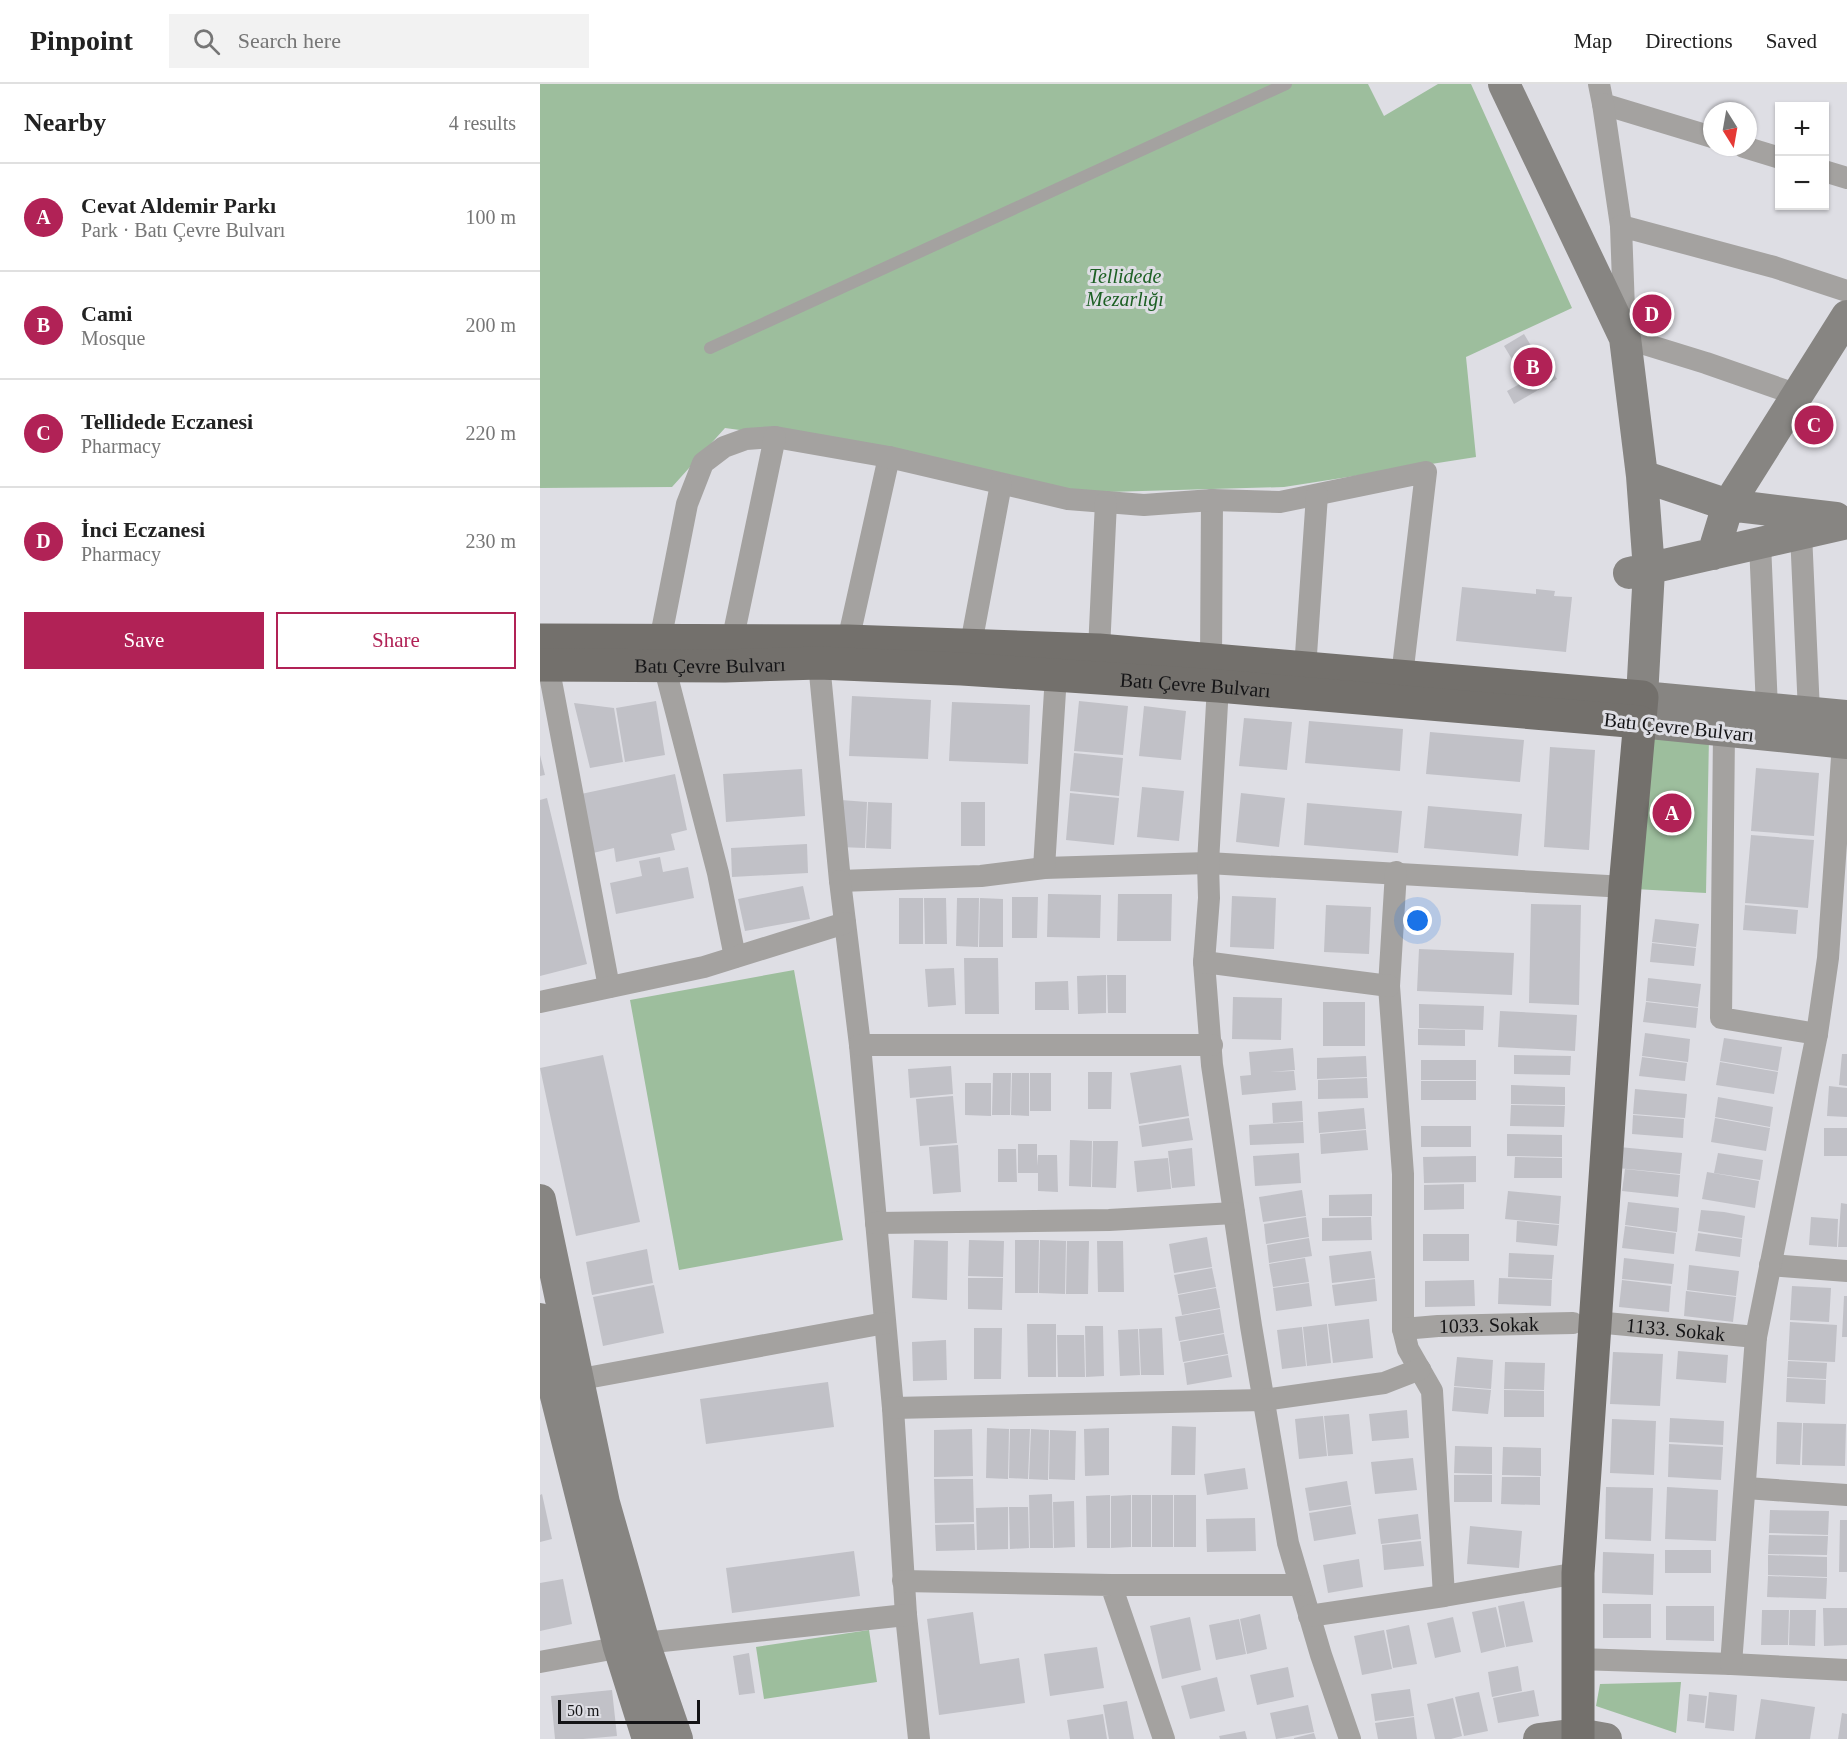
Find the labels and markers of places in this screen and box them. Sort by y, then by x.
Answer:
pin: D [1632,292,1672,336]
pin: B [1514,344,1552,390]
pin: C [1794,402,1834,448]
pin: A [1652,790,1692,836]

